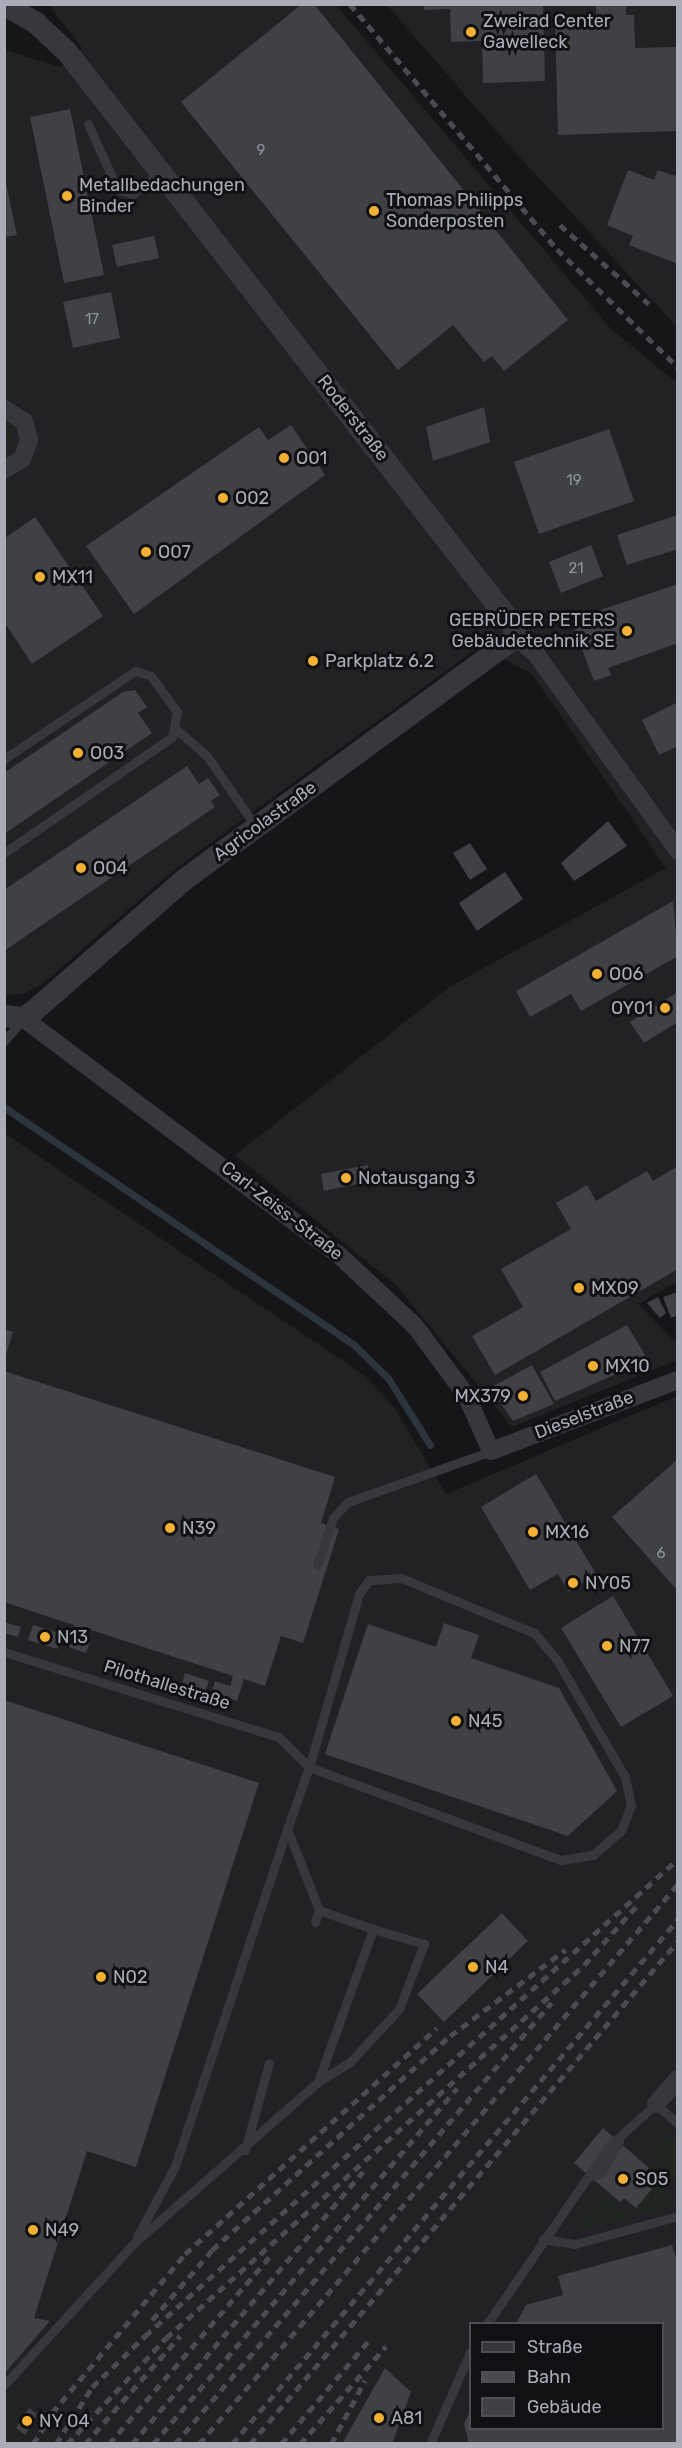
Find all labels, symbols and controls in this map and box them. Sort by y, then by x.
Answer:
place label: Zweirad Center Gawelleck [483,11,611,54]
marker: Zweirad Center Gawelleck [464,25,478,39]
house number: 9 [257,142,265,160]
place label: Metallbedachungen Binder [79,175,245,218]
marker: Metallbedachungen Binder [60,189,74,203]
place label: Thomas Philipps Sonderposten [386,190,523,232]
marker: Thomas Philipps Sonderposten [367,204,381,218]
house number: 17 [85,311,99,329]
street label: Roderstraße [313,371,393,465]
place label: O01 [296,447,327,469]
marker: O01 [277,451,291,465]
house number: 19 [566,472,582,490]
place label: O02 [235,487,269,509]
marker: O02 [216,491,230,505]
place label: O07 [158,541,191,563]
marker: O07 [139,545,153,559]
house number: 21 [568,560,584,578]
place label: MX11 [52,566,93,588]
marker: MX11 [33,570,47,584]
place label: GEBRÜDER PETERS Gebäudetechnik SE [449,610,615,652]
marker: GEBRÜDER PETERS Gebäudetechnik SE [620,624,634,638]
place label: Parkplatz 6.2 [325,650,434,672]
marker: Parkplatz 6.2 [306,654,320,668]
place label: O03 [90,742,124,764]
marker: O03 [71,746,85,760]
street label: Agricolastraße [209,776,321,866]
place label: O04 [93,857,128,879]
marker: O04 [74,861,88,875]
place label: O06 [609,963,643,985]
marker: O06 [590,967,604,981]
place label: OY01 [611,997,653,1019]
marker: OY01 [658,1001,672,1015]
street label: Carl-Zeiss-Straße [217,1157,347,1265]
place label: Notausgang 3 [358,1167,475,1189]
marker: Notausgang 3 [339,1171,353,1185]
place label: MX09 [591,1277,639,1299]
marker: MX09 [572,1281,586,1295]
place label: MX10 [605,1355,650,1377]
marker: MX10 [586,1359,600,1373]
place label: MX379 [455,1385,511,1407]
street label: Dieselstraße [532,1386,636,1444]
marker: MX379 [516,1389,530,1403]
place label: N39 [182,1517,216,1539]
marker: N39 [163,1521,177,1535]
place label: MX16 [545,1521,589,1543]
marker: MX16 [526,1525,540,1539]
house number: 6 [656,1545,666,1563]
place label: NY05 [585,1572,631,1594]
marker: NY05 [566,1576,580,1590]
place label: N13 [57,1626,88,1648]
marker: N13 [38,1630,52,1644]
place label: N77 [619,1635,650,1657]
marker: N77 [600,1639,614,1653]
street label: Pilothallestraße [101,1656,233,1714]
place label: N45 [468,1710,502,1732]
marker: N45 [449,1714,463,1728]
place label: N4 [485,1956,509,1978]
marker: N4 [466,1960,480,1974]
place label: N02 [113,1966,148,1988]
marker: N02 [94,1970,108,1984]
place label: S05 [635,2168,668,2190]
marker: S05 [616,2172,630,2186]
place label: N49 [45,2219,79,2241]
marker: N49 [26,2223,40,2237]
legend [469,2322,664,2430]
text: Straße [527,2336,583,2358]
text: Bahn [527,2366,571,2388]
text: Gebäude [527,2396,602,2418]
place label: A81 [391,2407,422,2429]
place label: NY 04 [39,2410,90,2432]
marker: A81 [372,2411,386,2425]
marker: NY 04 [20,2414,34,2428]

